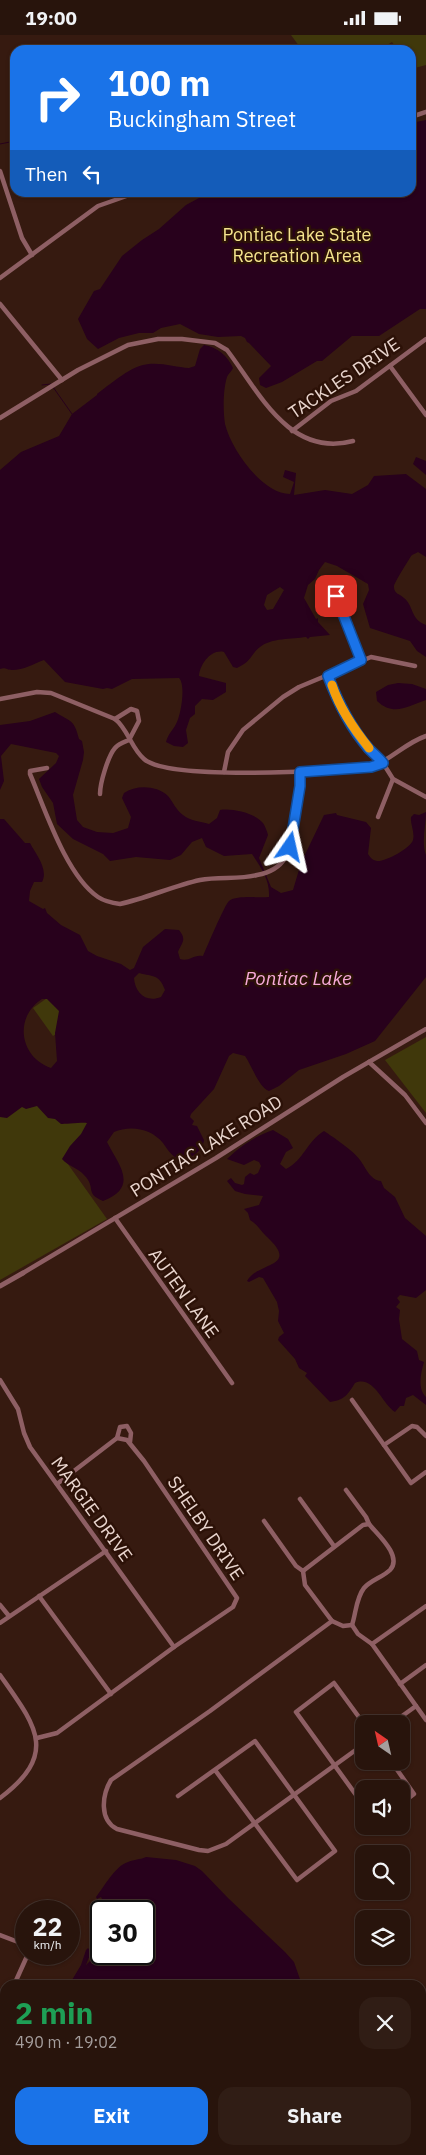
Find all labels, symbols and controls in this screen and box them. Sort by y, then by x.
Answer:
text: 19:00 [25,6,77,30]
text: 100 m [108,60,211,106]
icon: right [25,65,90,130]
text: Buckingham Street [108,104,296,133]
icon: left [78,160,106,188]
text: Then [25,162,68,186]
park label: Pontiac Lake State Recreation Area [222,223,372,267]
street label: TACKLES DRIVE [284,332,404,424]
pin [315,575,357,617]
icon: arrive [322,582,350,610]
position arrow [263,820,315,872]
water label: Pontiac Lake [244,966,352,990]
street label: PONTIAC LAKE ROAD [126,1090,286,1202]
street label: AUTEN LANE [144,1244,224,1342]
street label: MARGIE DRIVE [46,1452,138,1566]
street label: SHELBY DRIVE [163,1471,249,1585]
north arrow [355,1715,410,1770]
map controls [355,1715,410,1965]
button: sound [355,1780,410,1835]
button: search [355,1845,410,1900]
speed limit sign: 30 [90,1900,155,1965]
text: 22 [32,1910,63,1943]
button: layers [355,1910,410,1965]
text: km/h [33,1937,62,1952]
text: 2 min [15,1993,93,2032]
button: close [359,1997,411,2049]
text: 490 m · 19:02 [15,2032,117,2052]
button: Exit [15,2087,208,2145]
button: Share [218,2087,411,2145]

